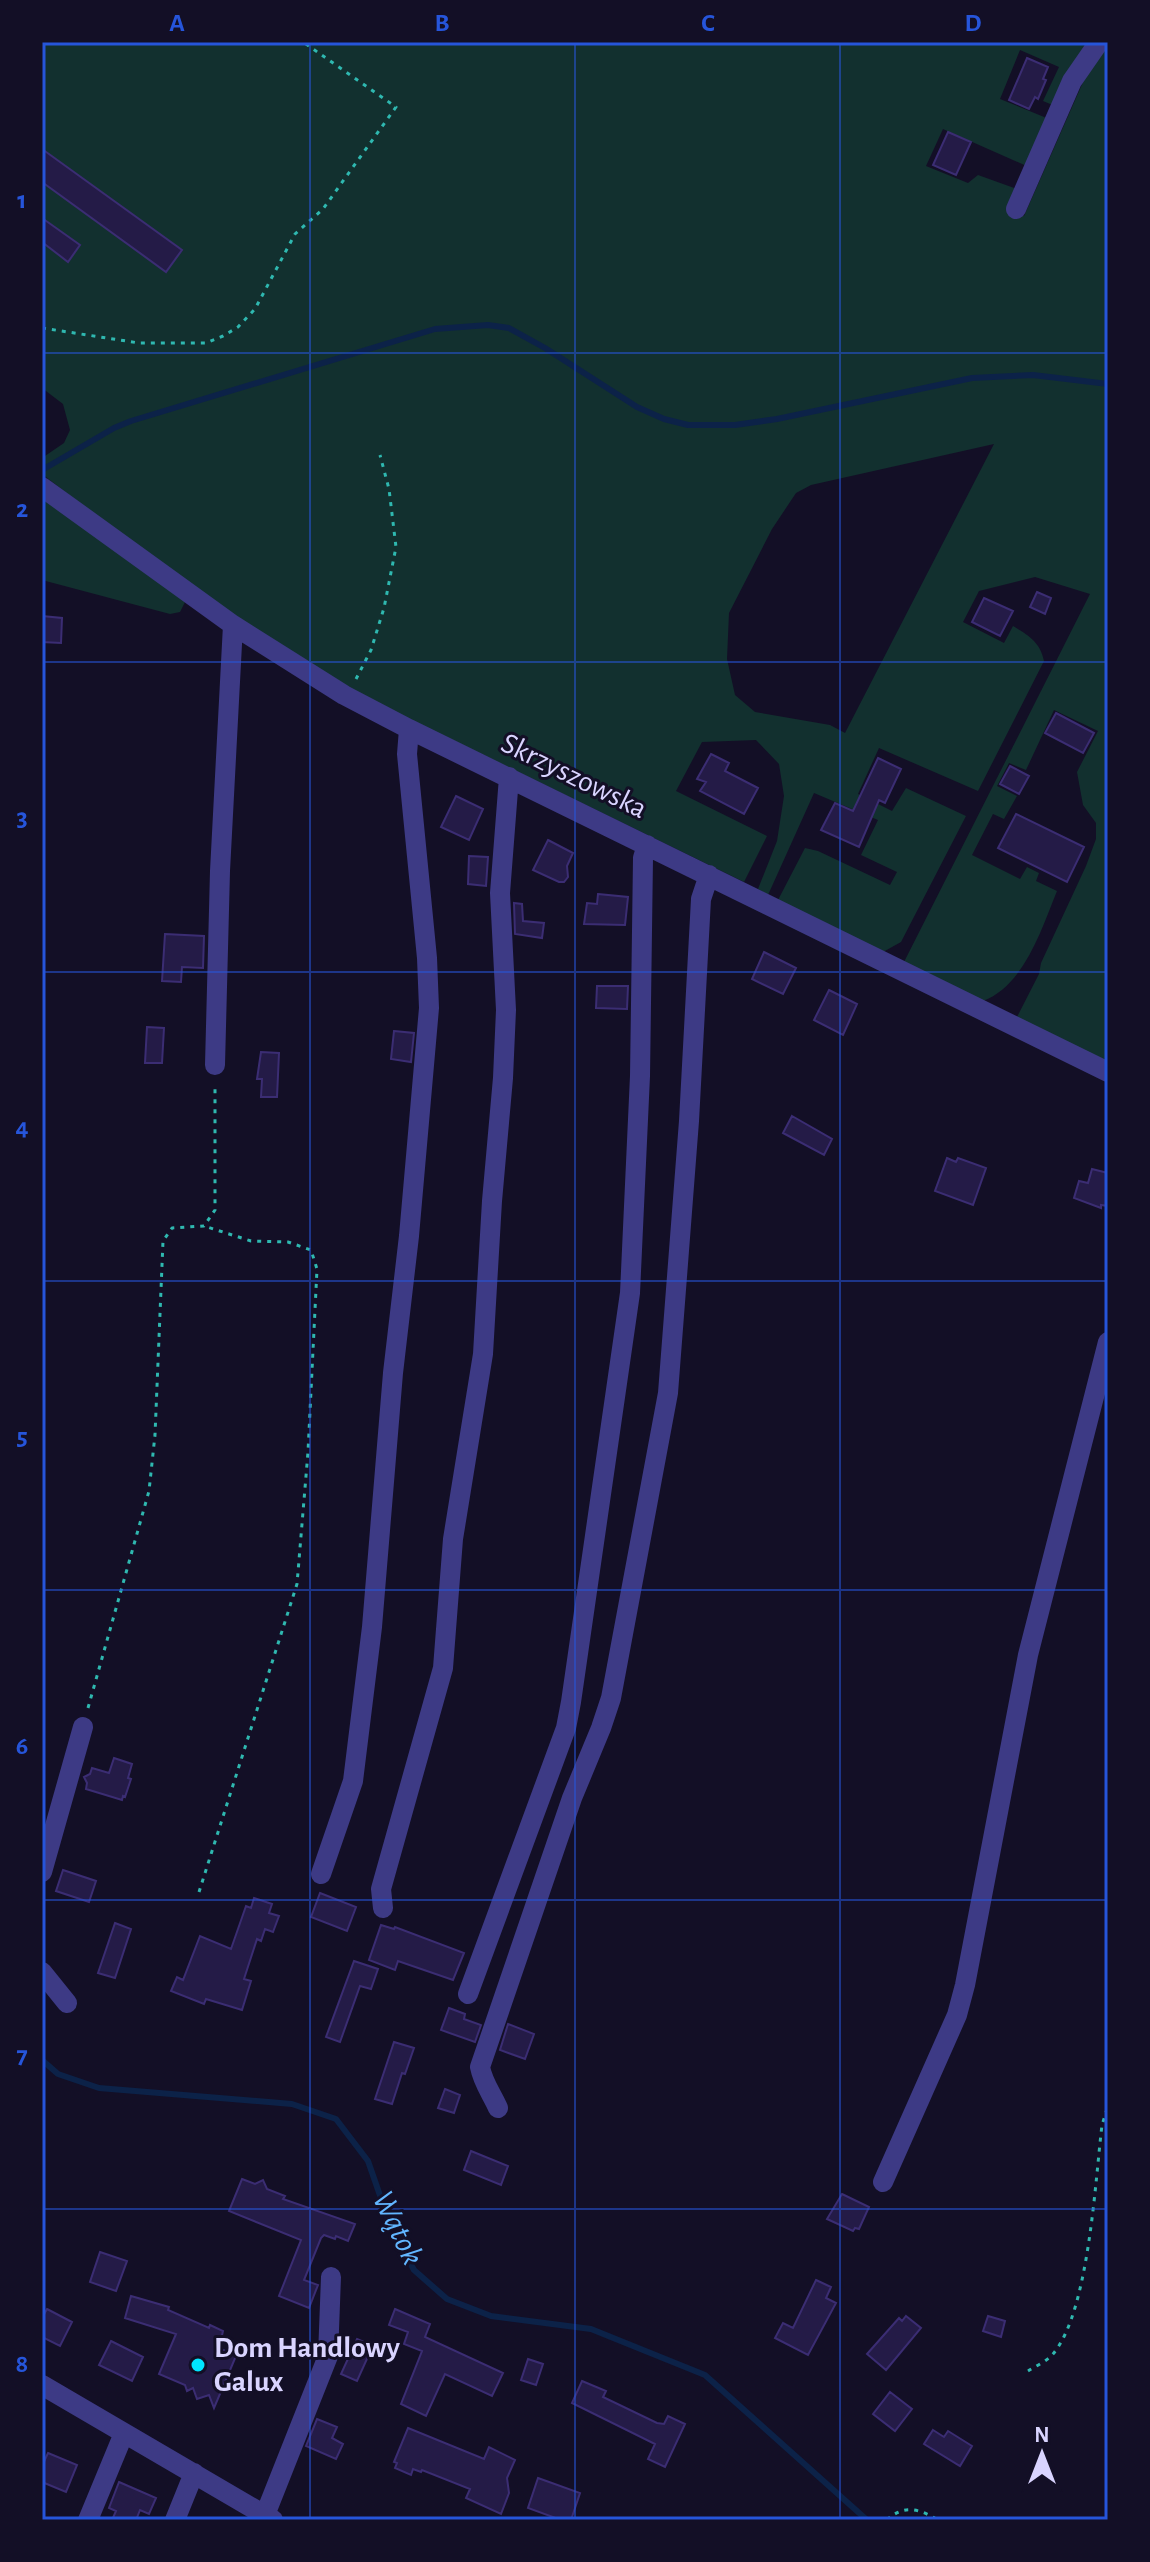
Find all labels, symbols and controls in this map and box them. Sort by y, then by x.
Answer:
text: A [169,10,185,36]
text: B [434,10,450,36]
text: C [701,10,715,36]
text: D [964,10,982,36]
text: 1 [17,187,27,213]
text: 2 [16,496,28,522]
street label: Skrzyszowska [496,728,652,824]
text: 3 [16,805,28,831]
text: 4 [15,1114,29,1140]
text: 5 [16,1424,28,1450]
text: 6 [16,1733,28,1759]
text: 7 [16,2042,28,2068]
water label: Wątok [367,2186,429,2270]
place label: Dom Handlowy Galux [214,2333,400,2397]
text: 8 [16,2351,28,2377]
marker: Dom Handlowy Galux [189,2356,207,2374]
north arrow [1002,2414,1082,2494]
text: N [1034,2424,1050,2446]

